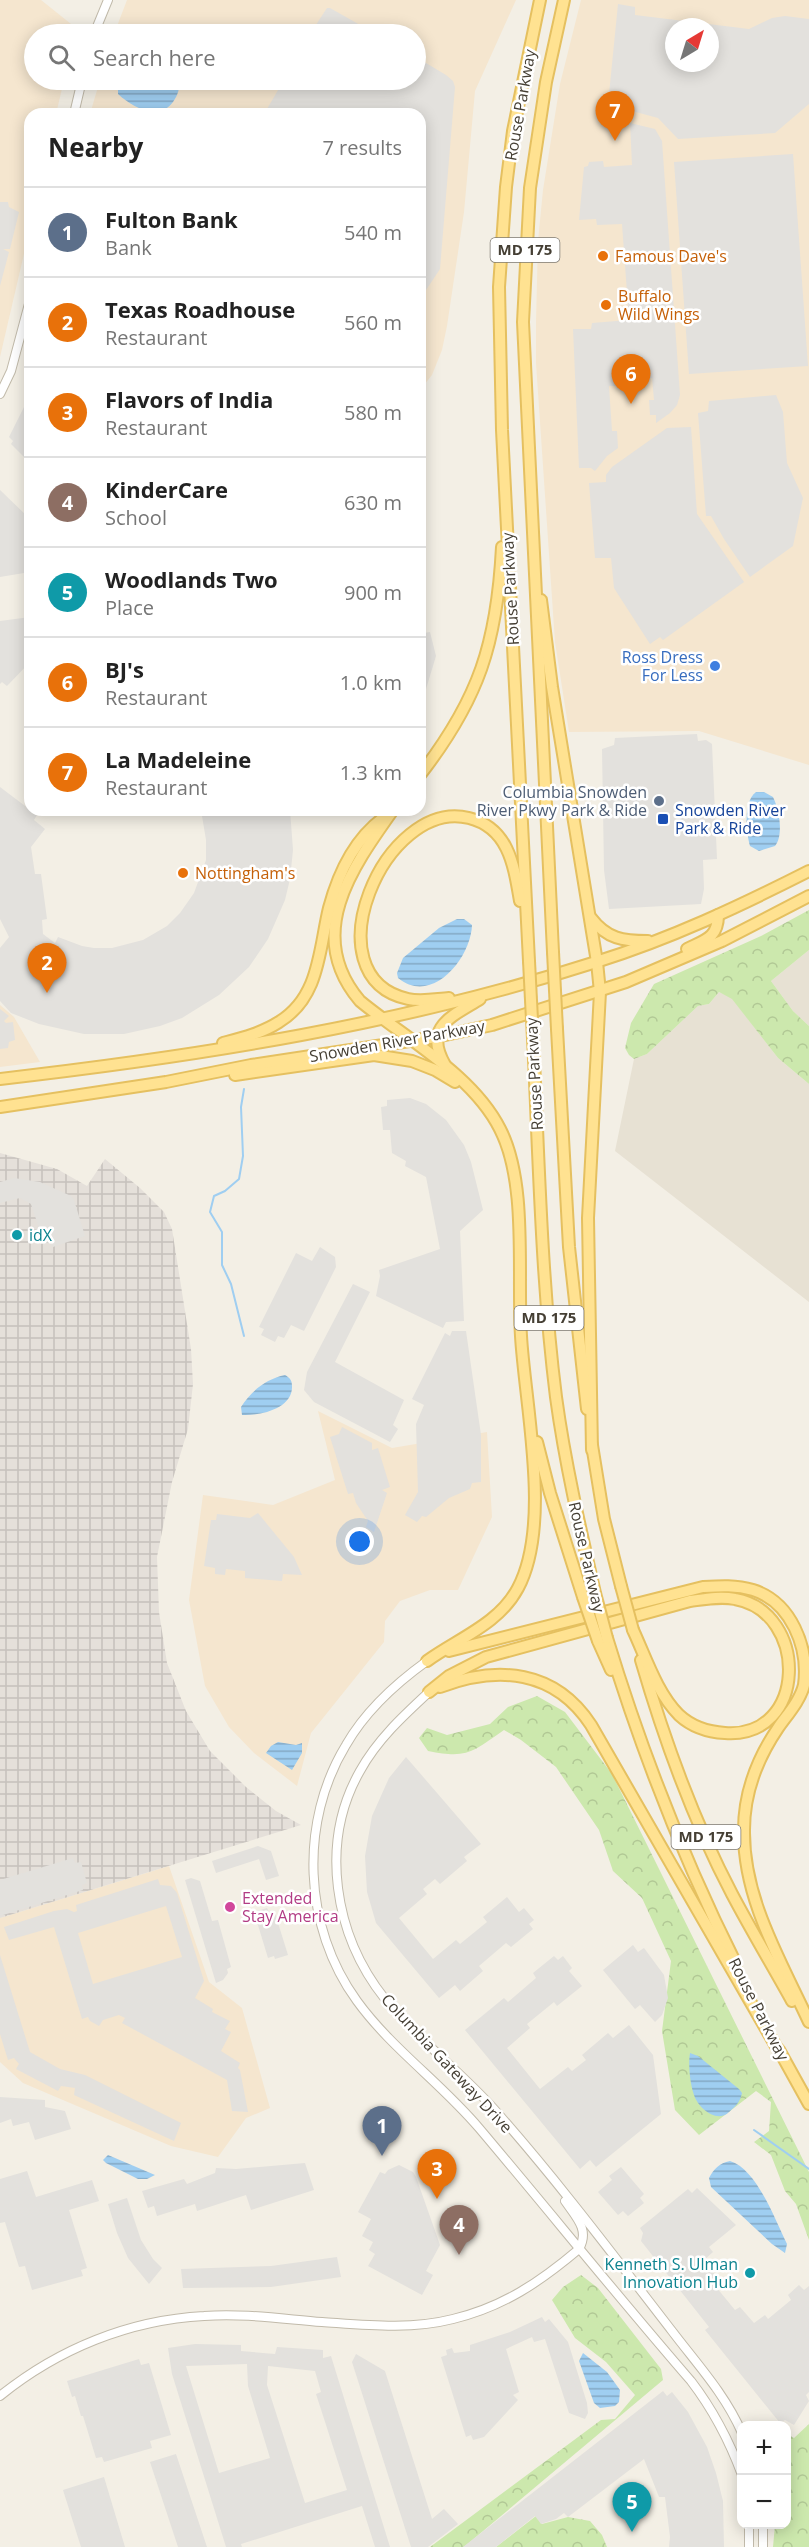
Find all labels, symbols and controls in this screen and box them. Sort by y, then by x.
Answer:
north arrow [665,18,719,72]
search box [24,24,426,90]
icon: search [45,41,78,74]
text: Search here [93,42,216,72]
street label: Rouse Parkway [499,47,541,162]
pin: 7 [596,92,634,141]
text: Nearby [48,129,143,165]
text: 7 results [322,134,402,161]
text: Fulton Bank [105,204,238,234]
text: 1 [62,219,73,246]
text: 540 m [344,219,402,246]
text: Bank [105,234,152,261]
road number: MD 175 [490,238,560,262]
place label: Famous Dave's [615,245,727,267]
marker: Famous Dave's [596,249,610,263]
place label: Buffalo Wild Wings [618,285,700,325]
text: Texas Roadhouse [105,294,295,324]
marker: Buffalo Wild Wings [599,298,613,312]
text: 2 [62,309,73,336]
text: 560 m [344,309,402,336]
text: Restaurant [105,324,207,351]
pin: 6 [612,354,650,404]
text: Flavors of India [105,384,273,414]
text: 3 [62,399,73,426]
text: 580 m [344,399,402,426]
text: Restaurant [105,414,207,441]
text: KinderCare [105,474,228,504]
text: 4 [62,489,73,516]
text: 630 m [344,489,402,516]
text: School [105,504,167,531]
street label: Rouse Parkway [496,531,524,646]
text: Woodlands Two [105,564,278,594]
text: 5 [62,579,73,606]
text: 900 m [344,579,402,606]
text: Place [105,594,154,621]
place label: Ross Dress For Less [622,646,703,686]
text: BJ's [105,654,144,684]
marker: Ross Dress For Less [708,659,722,673]
text: 6 [62,669,73,696]
text: 1.0 km [340,669,402,696]
text: Restaurant [105,684,207,711]
text: La Madeleine [105,744,251,774]
text: 7 [62,759,73,786]
text: 1.3 km [340,759,402,786]
text: Restaurant [105,774,207,801]
place label: Columbia Snowden River Pkwy Park & Ride [477,781,647,821]
marker: Columbia Snowden River Pkwy Park & Ride [652,794,666,808]
place label: Snowden River Park & Ride [675,799,786,839]
marker: Snowden River Park & Ride [656,812,670,826]
place label: Nottingham's [195,862,295,884]
marker: Nottingham's [176,866,190,880]
pin: 2 [28,944,66,993]
street label: Snowden River Parkway [308,1015,487,1067]
street label: Rouse Parkway [520,1016,548,1131]
place label: idX [29,1224,53,1246]
marker: idX [10,1228,24,1242]
road number: MD 175 [514,1306,584,1330]
street label: Rouse Parkway [564,1500,611,1615]
your location [345,1527,374,1556]
road number: MD 175 [672,1825,740,1849]
place label: Extended Stay America [242,1887,339,1927]
marker: Extended Stay America [223,1900,237,1914]
street label: Rouse Parkway [724,1954,795,2065]
street label: Columbia Gateway Drive [377,1989,517,2137]
pin: 1 [362,2106,401,2156]
pin: 3 [418,2150,456,2199]
pin: 4 [440,2206,478,2255]
place label: Kenneth S. Ulman Innovation Hub [605,2253,738,2293]
marker: Kenneth S. Ulman Innovation Hub [743,2266,757,2280]
map controls [737,2421,791,2529]
button: + [737,2421,791,2475]
button: − [737,2475,791,2529]
pin: 5 [612,2482,652,2532]

